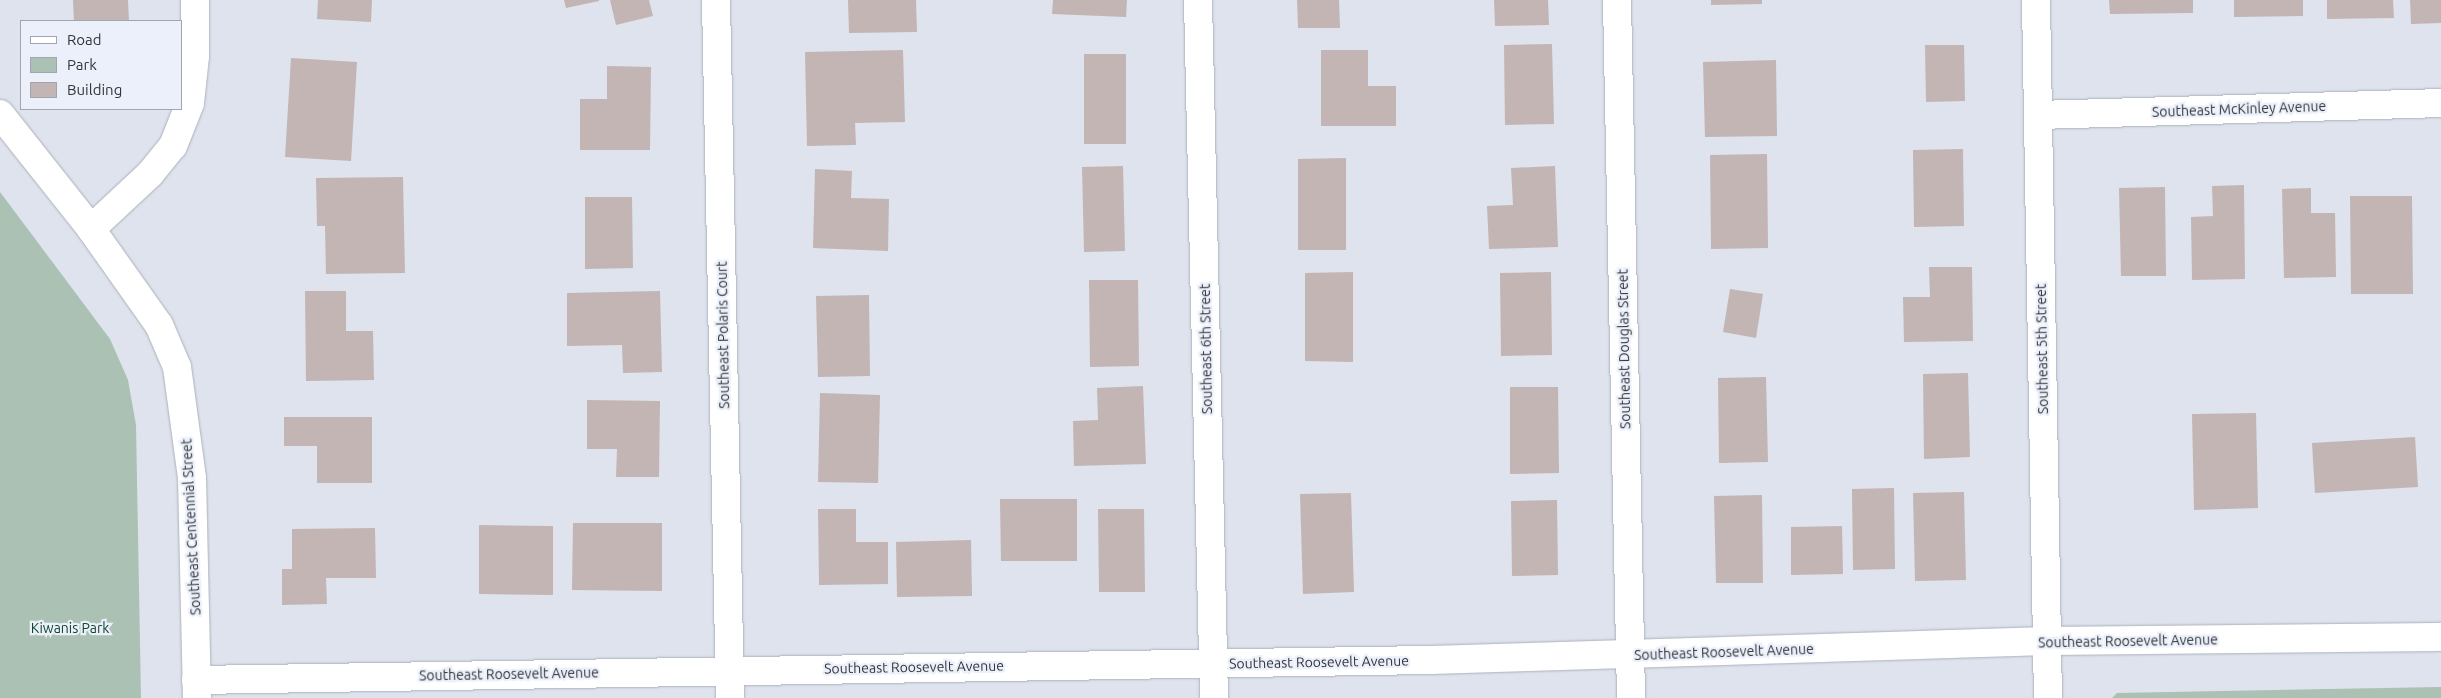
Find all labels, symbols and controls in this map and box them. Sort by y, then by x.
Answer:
legend [20,20,182,110]
text: Road [67,31,102,48]
text: Park [67,56,97,73]
text: Building [67,81,122,98]
street label: Southeast McKinley Avenue [2152,98,2326,120]
street label: Southeast Polaris Court [713,261,733,409]
street label: Southeast Douglas Street [1614,269,1634,429]
street label: Southeast 6th Street [1196,284,1216,414]
street label: Southeast 5th Street [2032,284,2052,414]
street label: Southeast Centennial Street [178,438,204,616]
park label: Kiwanis Park [31,620,109,636]
street label: Southeast Roosevelt Avenue [2038,631,2218,651]
street label: Southeast Roosevelt Avenue [1634,640,1814,664]
street label: Southeast Roosevelt Avenue [1229,652,1409,672]
street label: Southeast Roosevelt Avenue [824,657,1004,677]
street label: Southeast Roosevelt Avenue [419,664,599,684]

